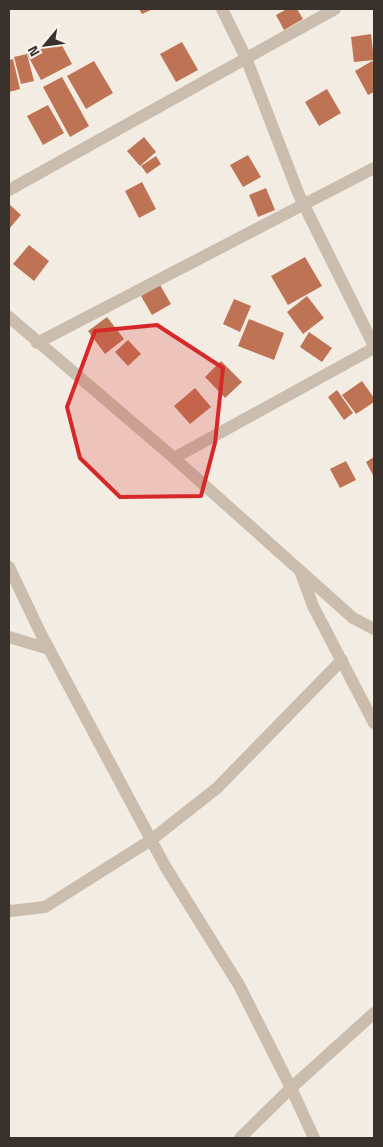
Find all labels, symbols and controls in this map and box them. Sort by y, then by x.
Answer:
north arrow [20,20,70,70]
text: N [22,42,45,61]

